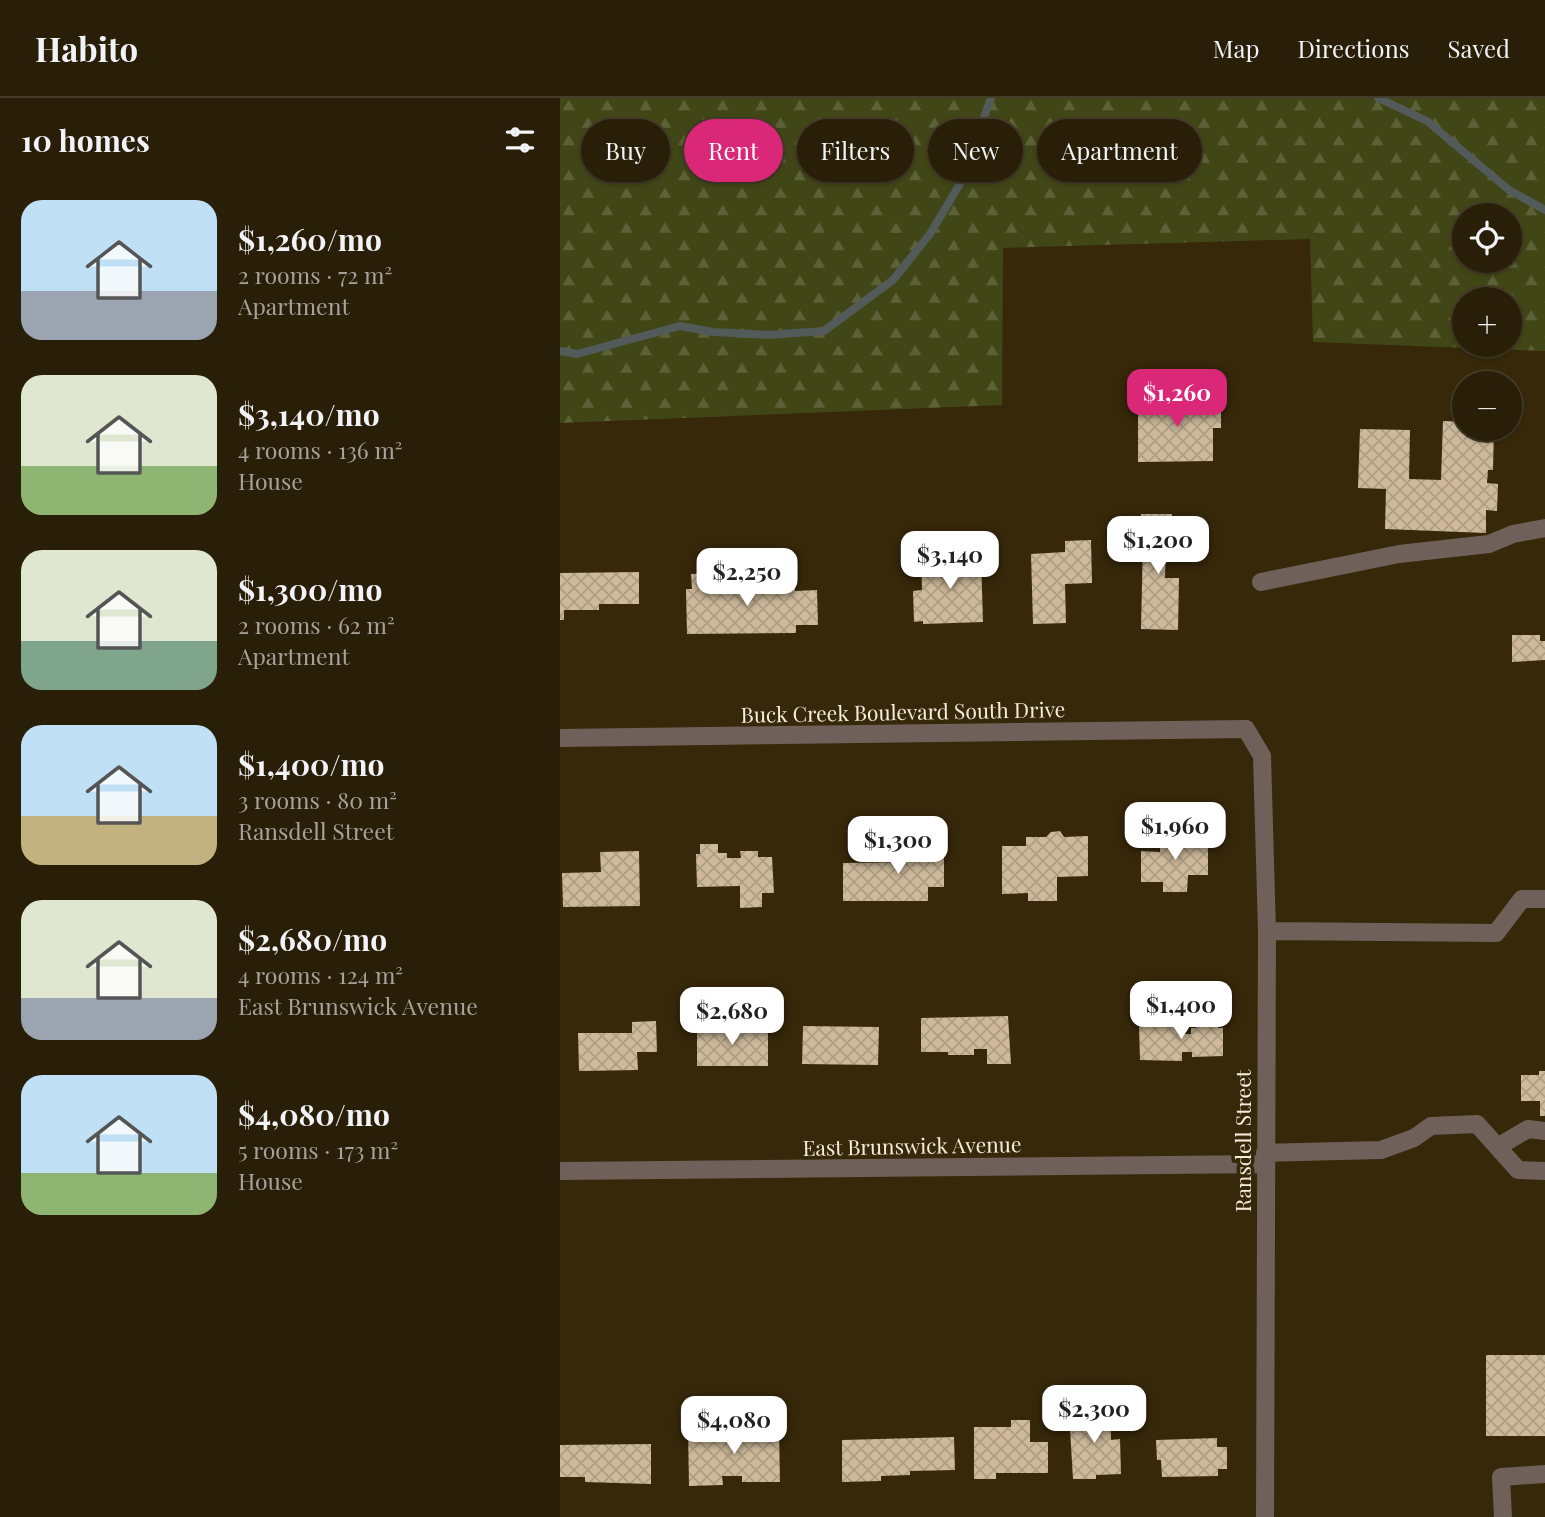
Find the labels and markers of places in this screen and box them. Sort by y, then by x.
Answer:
pin: $1,260 [1120,370,1234,429]
pin: $1,200 [1101,517,1215,576]
pin: $3,140 [893,532,1007,591]
pin: $2,250 [690,548,804,608]
pin: $1,960 [1118,802,1232,862]
pin: $1,300 [841,816,955,876]
pin: $1,400 [1124,982,1238,1041]
pin: $2,680 [675,988,789,1047]
pin: $2,300 [1037,1386,1151,1445]
pin: $4,080 [677,1396,791,1456]

